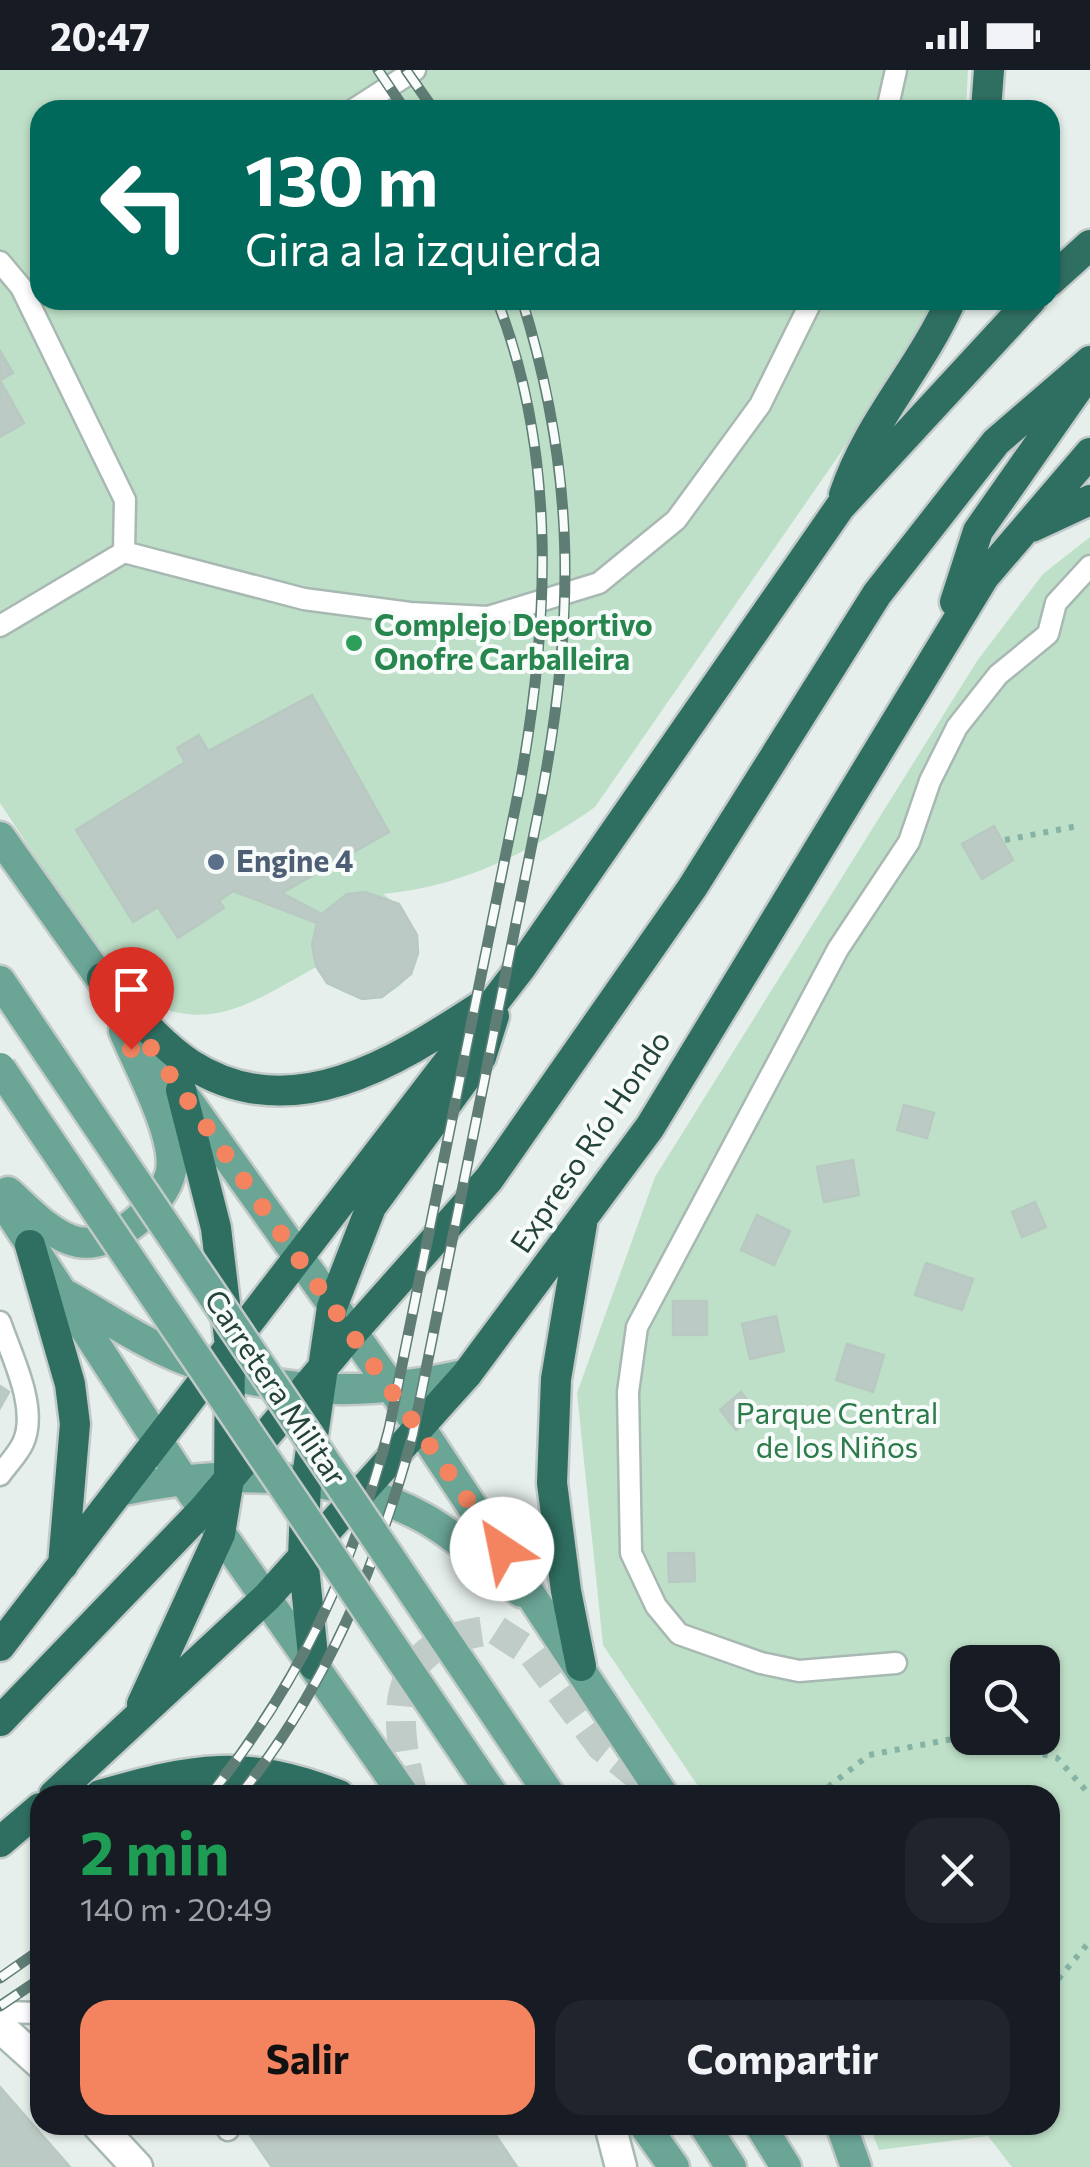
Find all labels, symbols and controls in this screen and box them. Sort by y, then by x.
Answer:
text: 20:47 [50,12,150,59]
text: 130 m [245,135,438,220]
icon: left [80,140,210,270]
text: Gira a la izquierda [245,220,602,275]
place label: Complejo Deportivo Onofre Carballeira [374,605,653,676]
marker: Complejo Deportivo Onofre Carballeira [343,632,365,654]
place label: Engine 4 [236,841,353,878]
marker: Engine 4 [205,851,227,873]
pin [89,947,174,1050]
icon: arrive [104,962,159,1017]
street label: Expreso Río Hondo [501,1022,677,1259]
street label: Carretera Militar [198,1282,356,1491]
park label: Parque Central de los Niños [736,1393,938,1464]
position arrow [450,1497,554,1601]
map controls [950,1645,1060,1755]
button: search [950,1645,1060,1755]
text: 2 min [80,1814,229,1887]
button: close [905,1818,1010,1923]
text: 140 m · 20:49 [80,1888,272,1928]
button: Salir [80,2000,535,2115]
button: Compartir [555,2000,1010,2115]

